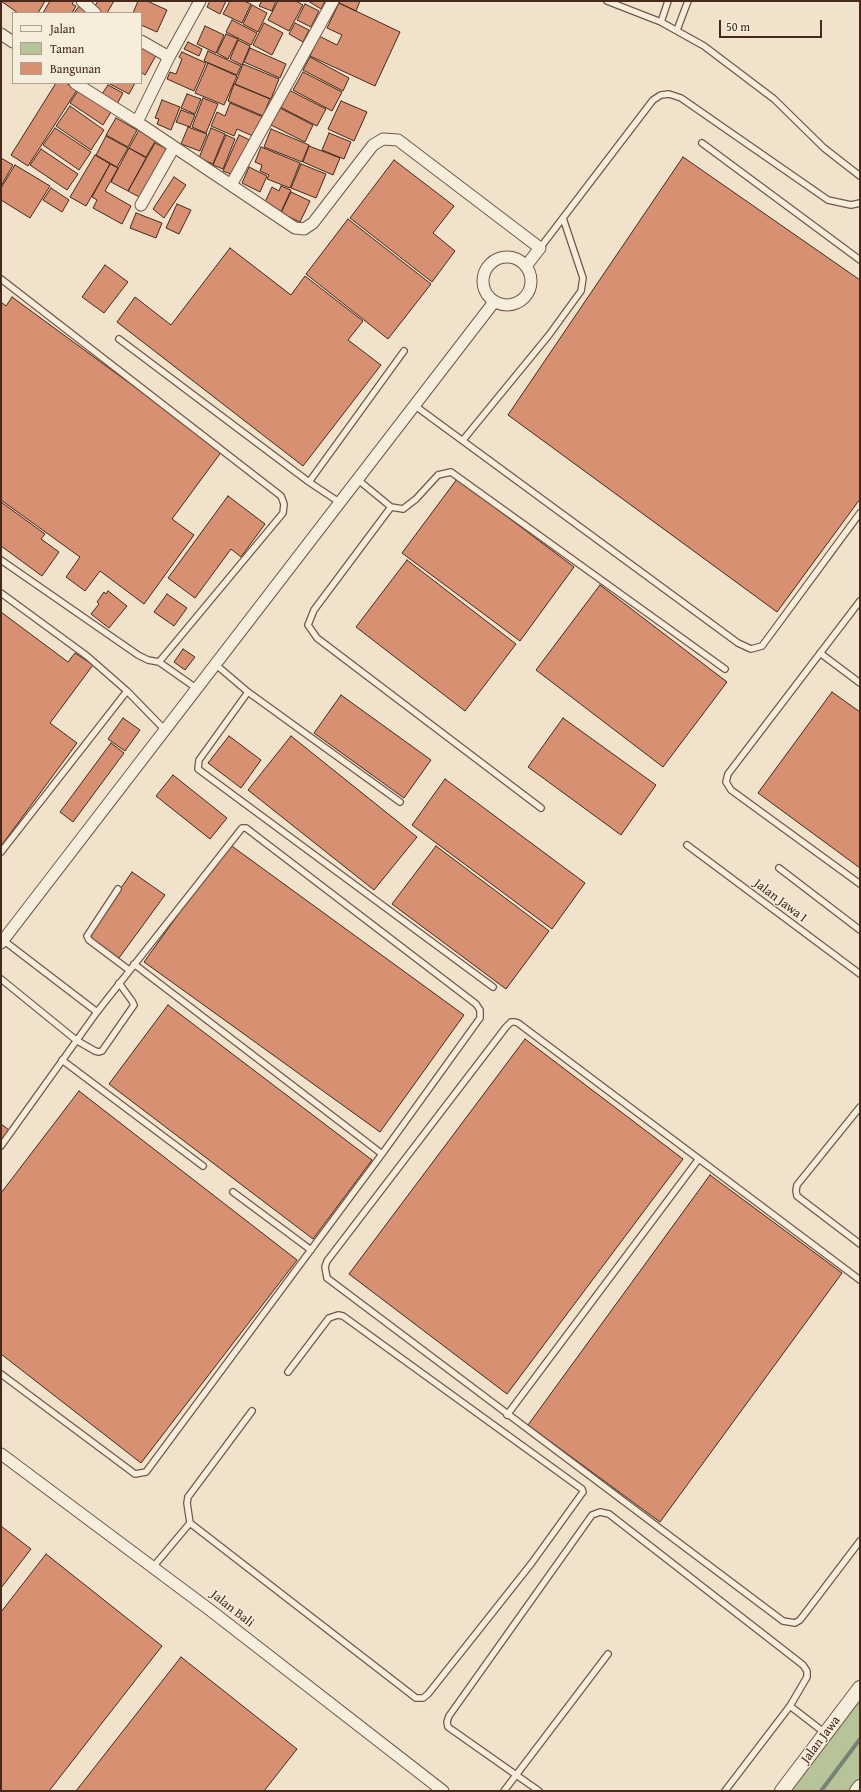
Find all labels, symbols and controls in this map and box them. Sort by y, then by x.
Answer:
legend [12,12,142,84]
scale bar [721,12,824,38]
text: 50 m [726,18,750,35]
text: Jalan [50,20,75,37]
text: Taman [50,40,84,57]
text: Bangunan [50,60,101,77]
street label: Jalan Jawa I [750,876,810,926]
street label: Jalan Bali [207,1587,257,1631]
street label: Jalan Jawa [798,1713,844,1767]

